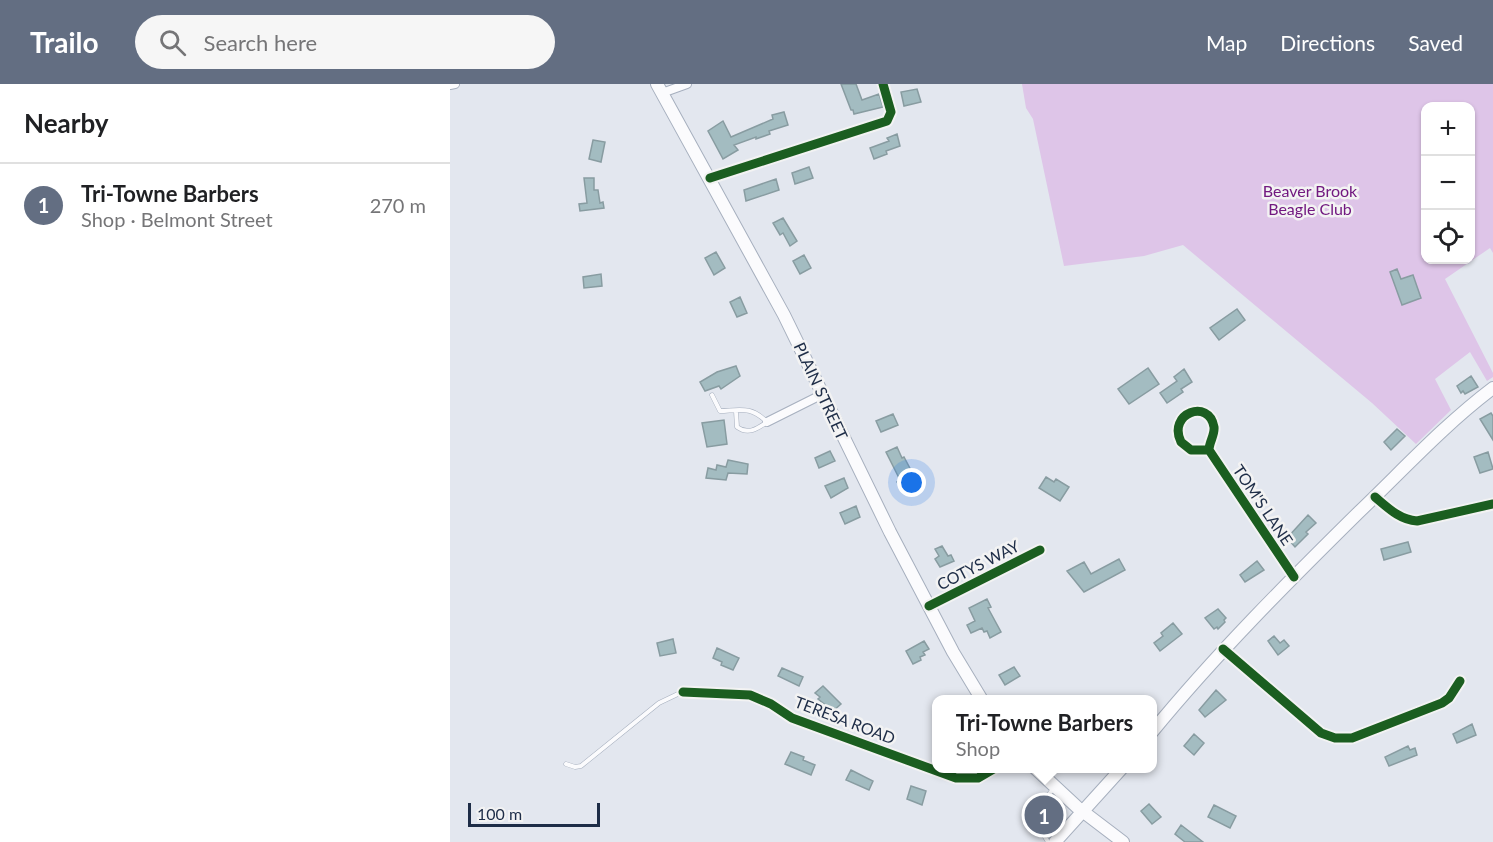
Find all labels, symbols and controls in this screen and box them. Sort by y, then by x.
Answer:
search box [135,15,555,69]
text: Trailo [30,25,99,59]
icon: search [156,26,189,59]
text: Search here [204,29,317,56]
text: Map [1206,30,1247,55]
text: Directions [1280,30,1375,55]
text: Saved [1408,30,1463,55]
map controls [1421,102,1475,264]
button: + [1421,102,1475,156]
text: Nearby [24,107,109,139]
button: − [1421,156,1475,210]
text: Tri-Towne Barbers [81,180,259,207]
park label: Beaver Brook Beagle Club [1263,181,1358,218]
text: 1 [38,193,49,217]
text: 270 m [370,193,426,217]
text: Shop · Belmont Street [81,207,273,231]
button: locate [1421,210,1475,264]
street label: PLAIN STREET [791,339,853,443]
street label: TOM'S LANE [1229,461,1297,549]
your location [897,468,926,497]
street label: COTYS WAY [933,536,1022,593]
street label: TERESA ROAD [792,692,898,747]
popup [932,695,1157,773]
text: Tri-Towne Barbers [956,709,1133,736]
text: Shop [956,736,1000,760]
pin: 1 [1024,792,1064,838]
scale bar [468,800,600,828]
text: 100 m [477,804,522,823]

